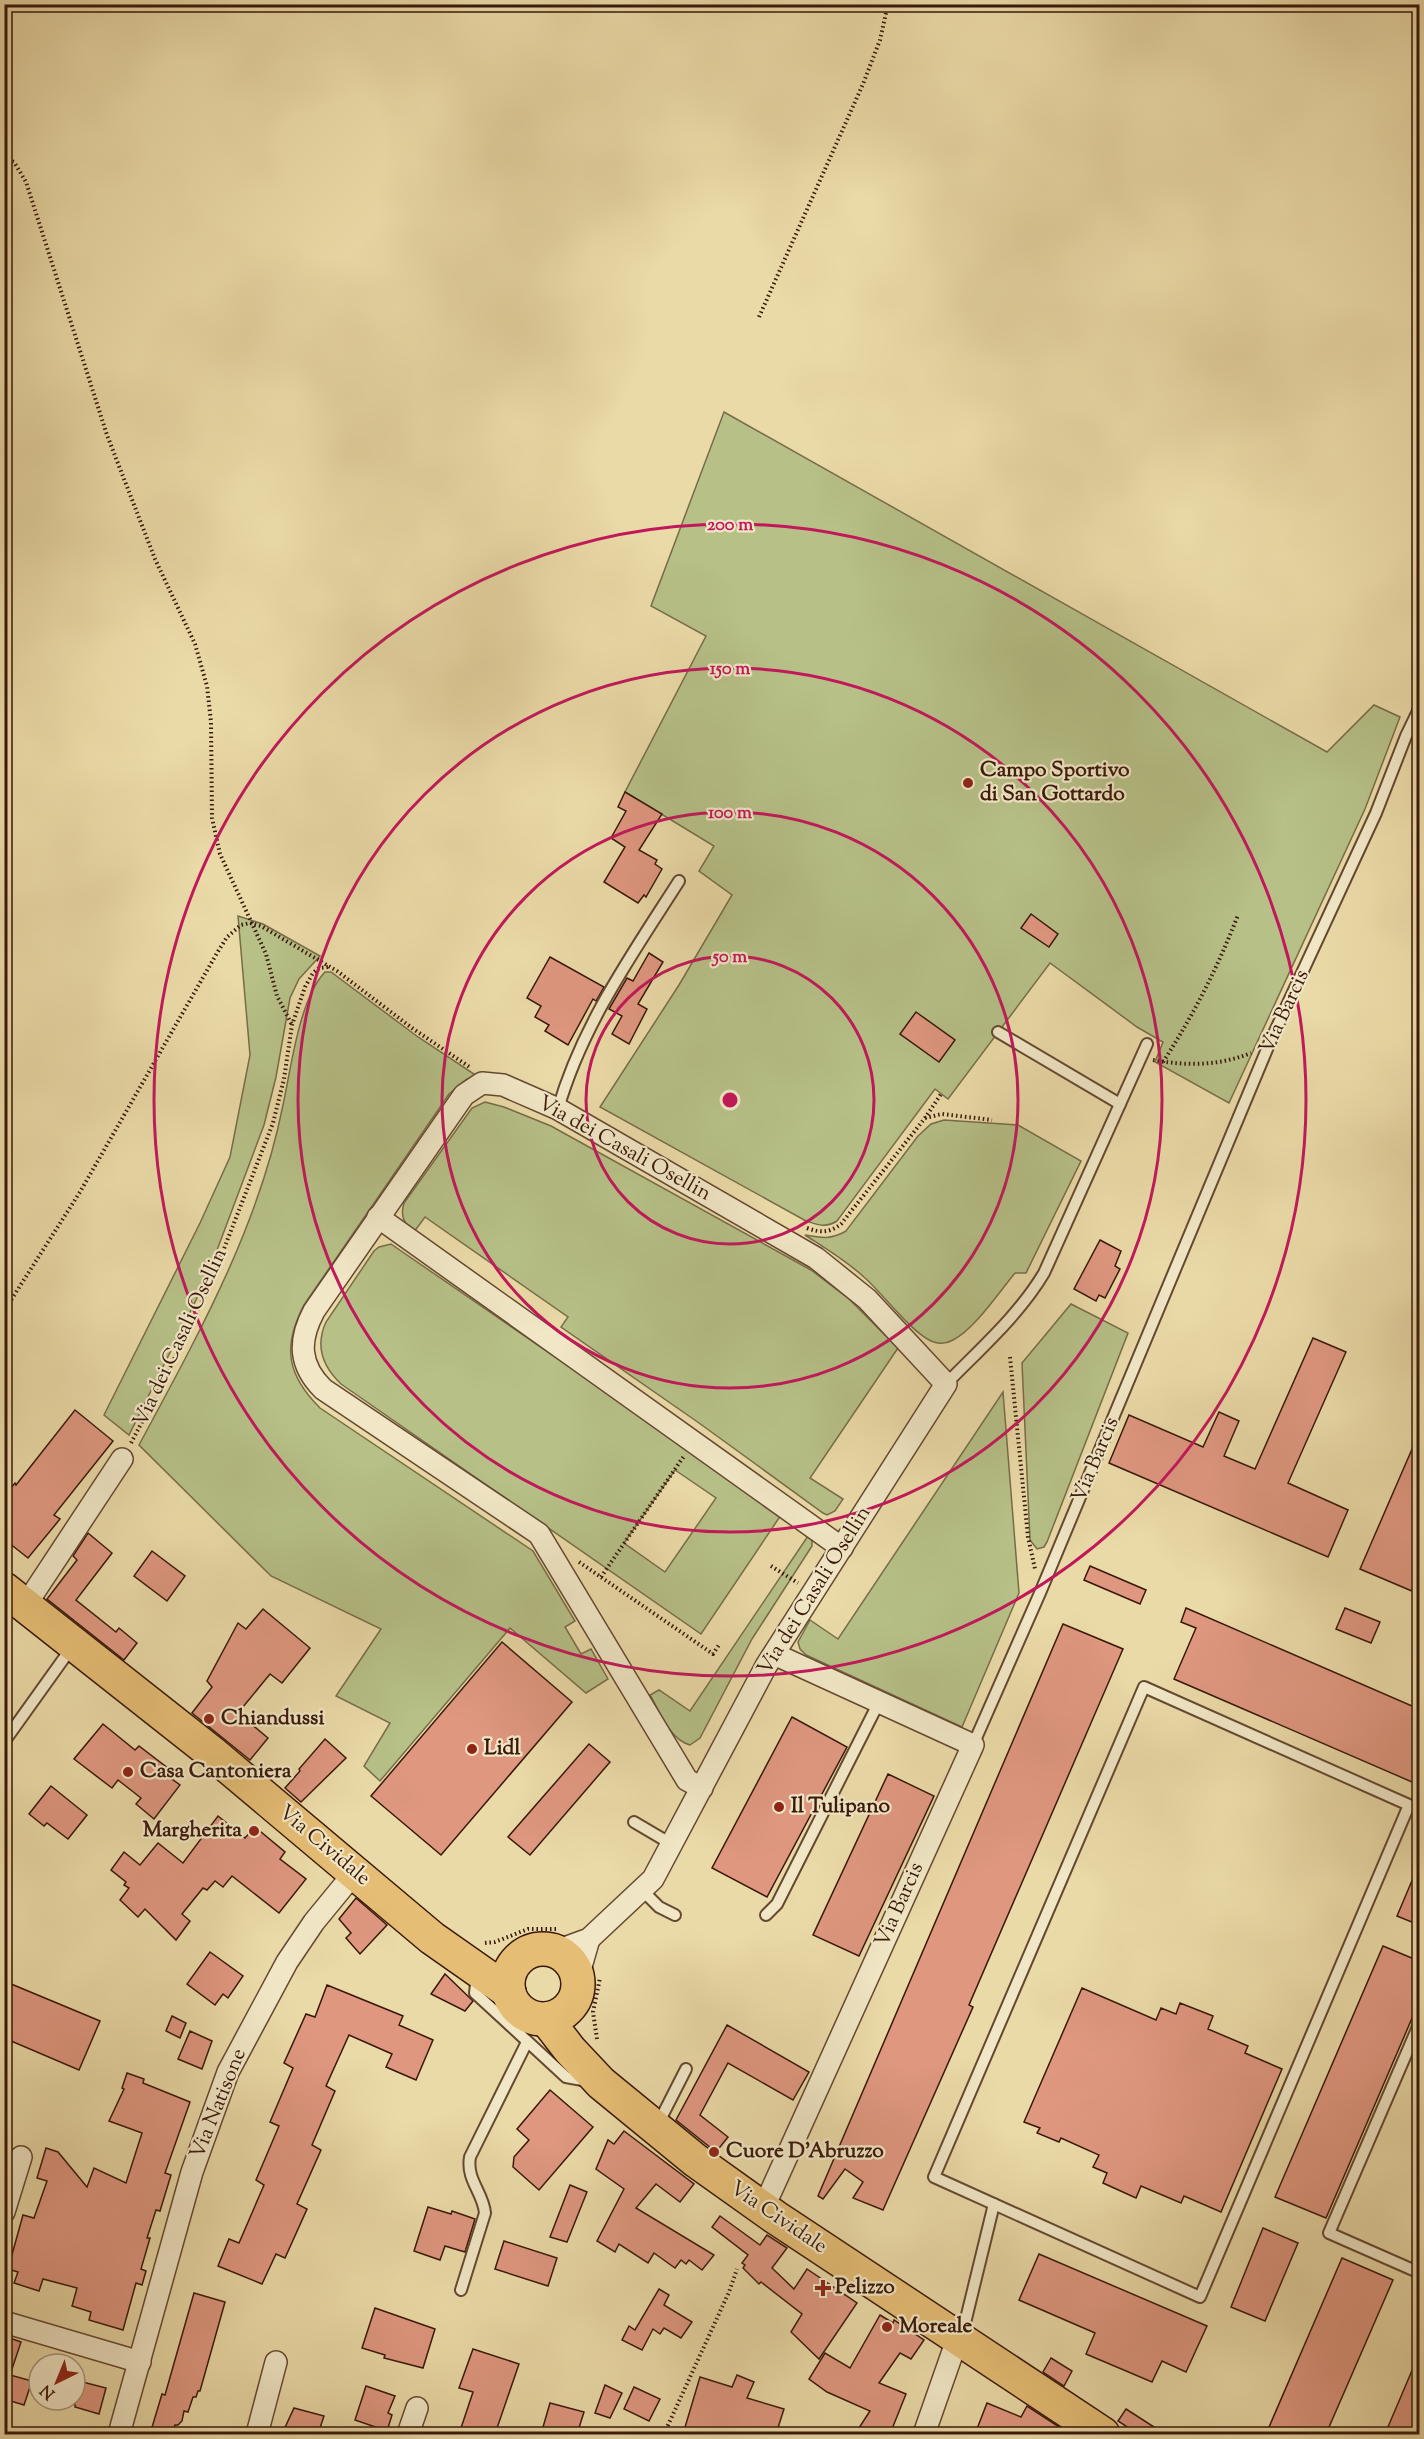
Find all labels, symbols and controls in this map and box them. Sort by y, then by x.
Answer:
text: 200 m [707,513,753,539]
text: 150 m [710,657,750,683]
place label: Campo Sportivo di San Gottardo [980,756,1130,810]
marker: Campo Sportivo di San Gottardo [961,776,975,790]
text: 100 m [708,801,752,827]
text: 50 m [711,945,747,971]
street label: Via Barcis [1252,965,1318,1059]
street label: Via dei Casali Osellin [532,1089,716,1209]
centre of rings [720,1090,740,1110]
street label: Via dei Casali Osellin [126,1244,236,1432]
street label: Via Barcis [1065,1413,1127,1507]
street label: Via dei Casali Osellin [751,1501,879,1681]
place label: Chiandussi [221,1704,324,1734]
marker: Chiandussi [202,1712,216,1726]
place label: Lidl [484,1734,520,1764]
marker: Lidl [465,1742,479,1756]
place label: Casa Cantoniera [140,1757,292,1787]
marker: Casa Cantoniera [121,1765,135,1779]
place label: Il Tulipano [791,1792,890,1822]
street label: Via Cividale [271,1798,377,1894]
marker: Il Tulipano [772,1800,786,1814]
place label: Margherita [143,1816,242,1846]
marker: Margherita [247,1824,261,1838]
street label: Via Barcis [868,1858,932,1952]
street label: Via Natisone [183,2044,255,2164]
place label: Cuore D’Abruzzo [726,2137,884,2167]
marker: Cuore D’Abruzzo [707,2145,721,2159]
street label: Via Cividale [723,2174,833,2262]
place label: Pelizzo [835,2273,895,2303]
marker: Pelizzo [816,2281,830,2295]
place label: Moreale [899,2312,972,2342]
marker: Moreale [880,2320,894,2334]
north arrow [27,2352,87,2412]
text: N [36,2378,61,2404]

